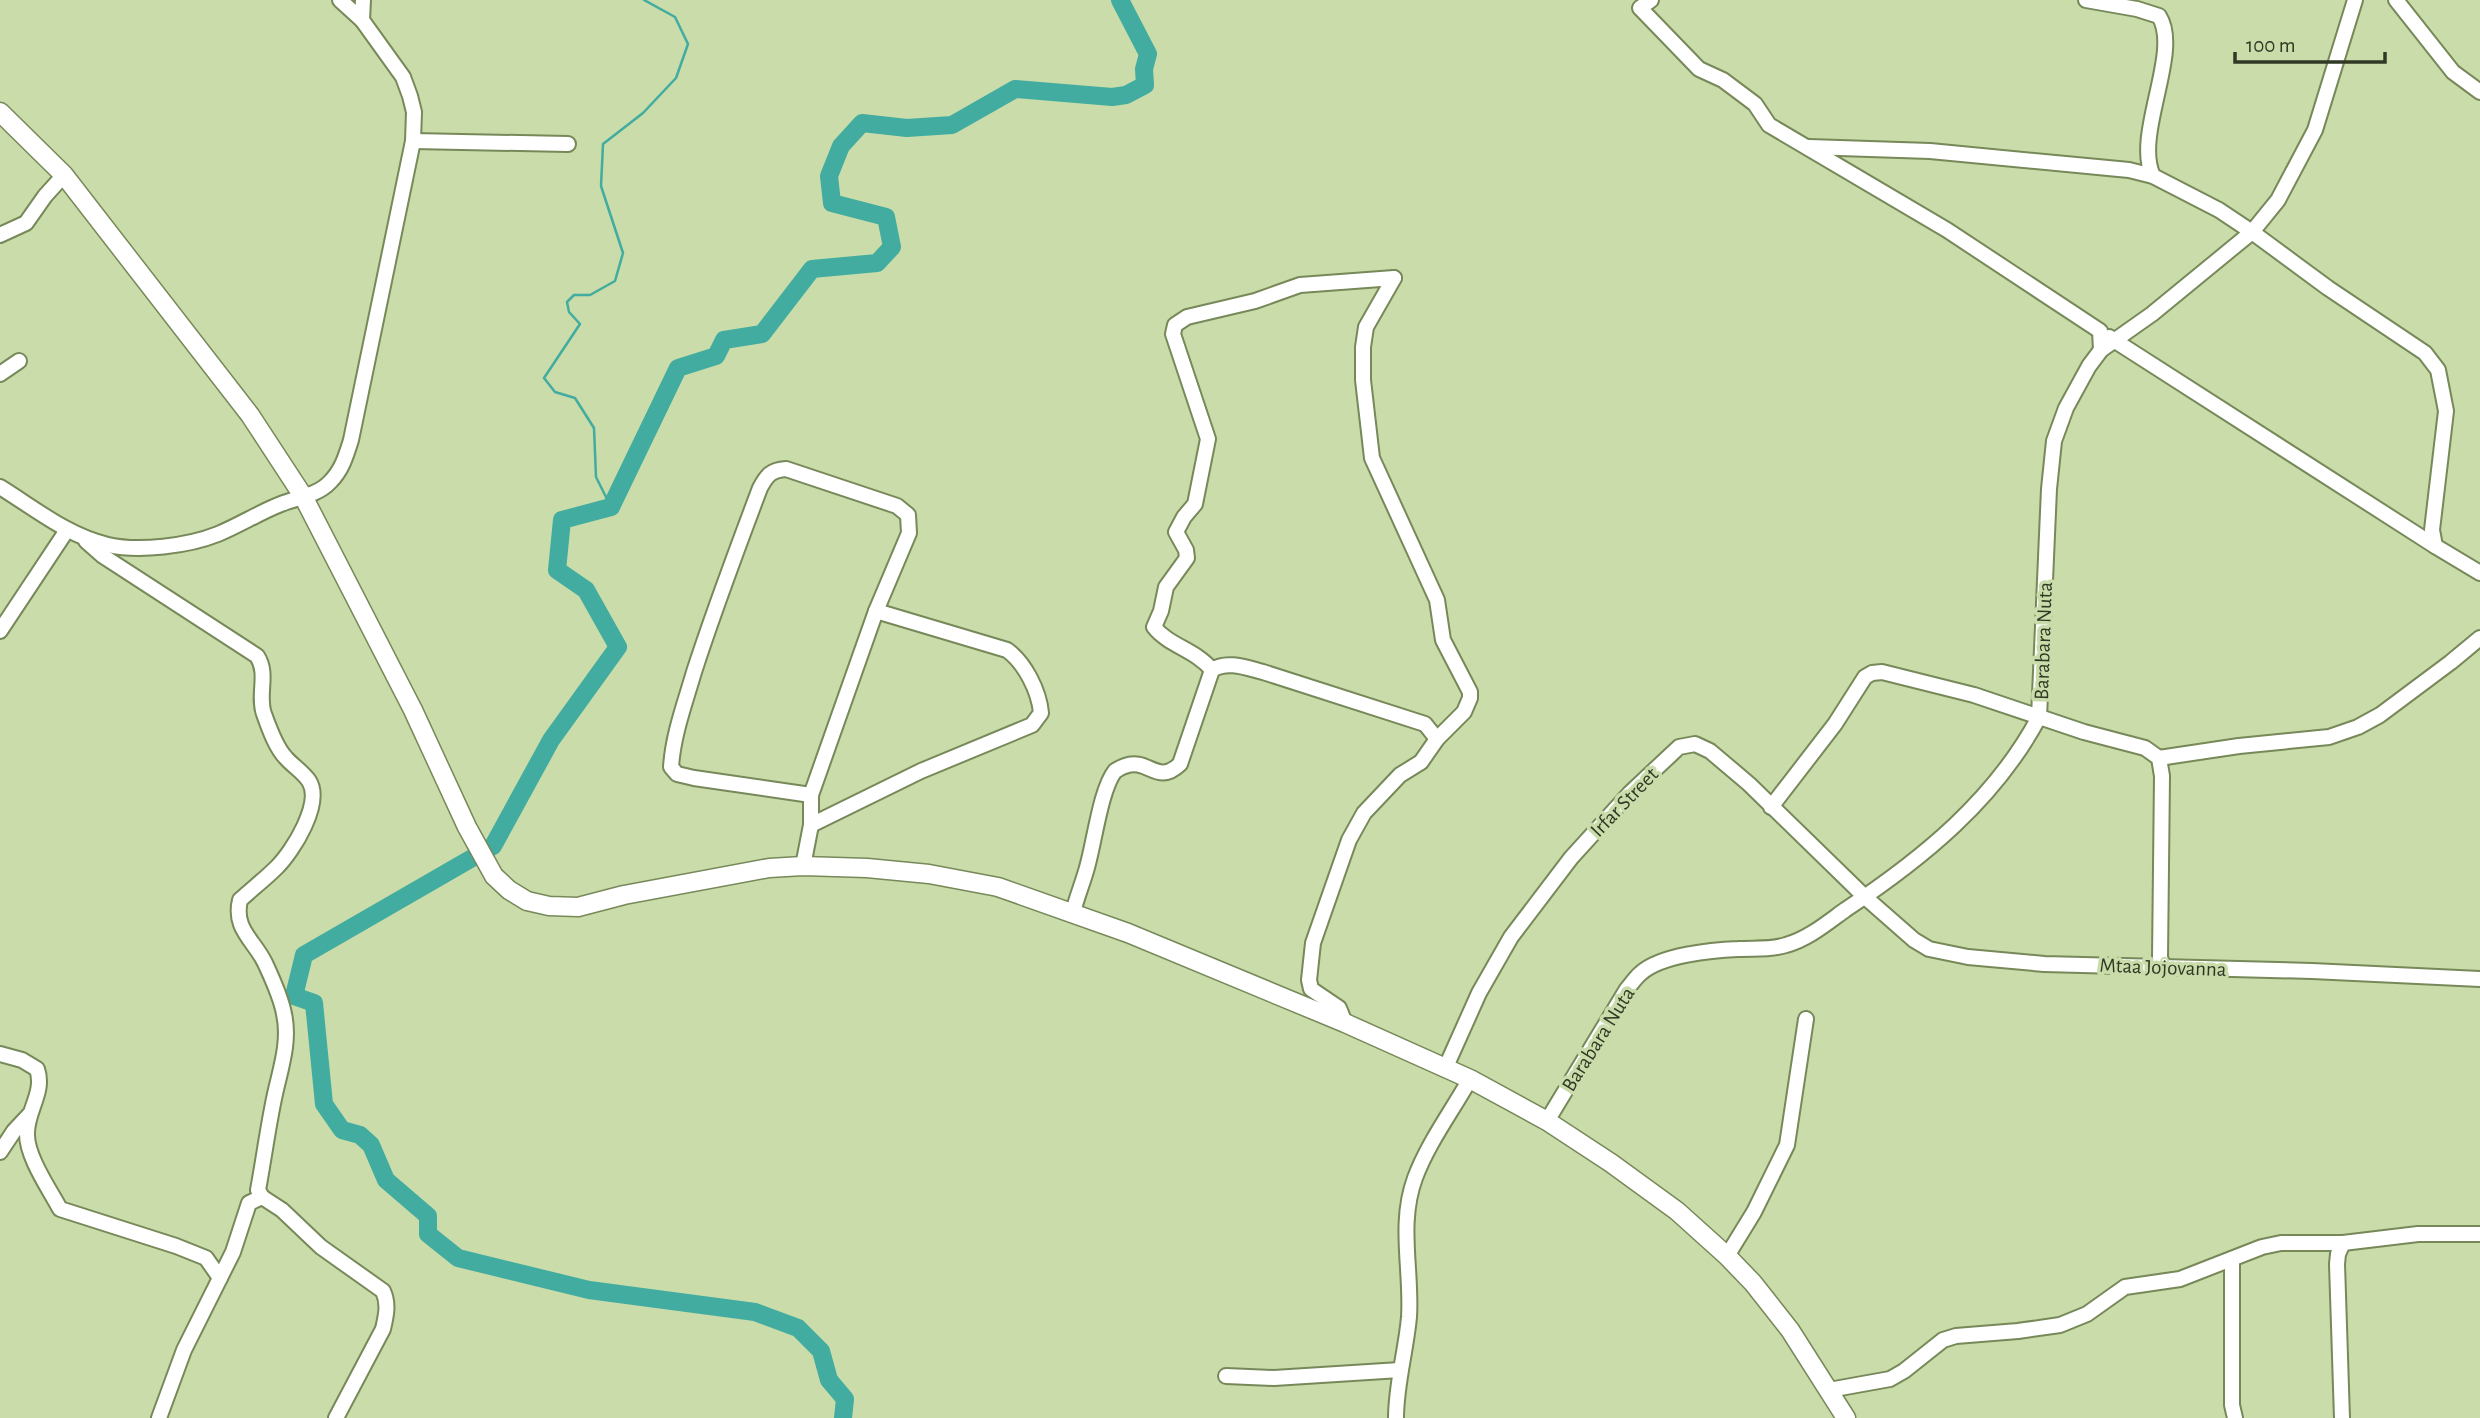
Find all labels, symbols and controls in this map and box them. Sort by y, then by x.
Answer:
scale bar [2235,21,2386,65]
text: 100 m [2246,35,2296,56]
street label: Barabara Nuta [2031,581,2056,701]
street label: Irfar Street [1586,763,1663,841]
street label: Mtaa Jojovanna [2099,955,2227,980]
street label: Barabara Nuta [1558,983,1639,1095]

